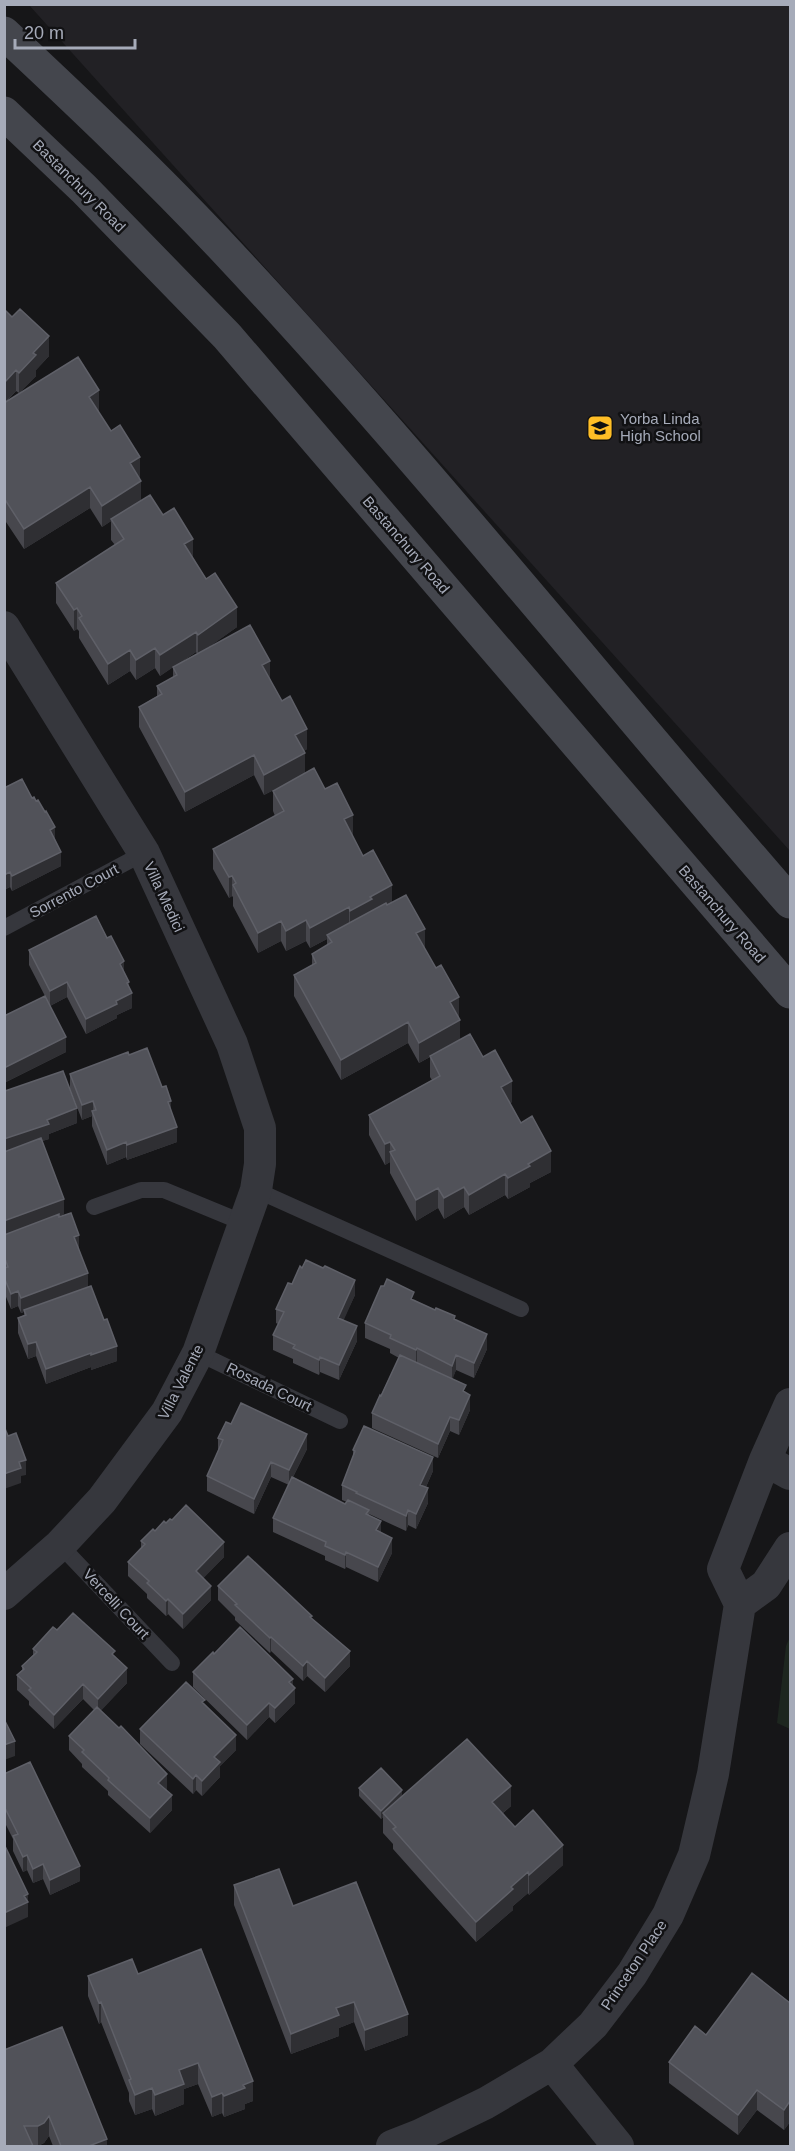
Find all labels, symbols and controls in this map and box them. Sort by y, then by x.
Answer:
scale bar [15,12,135,50]
text: 20 m [24,23,64,43]
street label: Bastanchury Road [30,136,129,235]
place label: Yorba Linda High School [620,410,701,444]
school or university icon: Yorba Linda High School [585,413,615,443]
street label: Bastanchury Road [359,493,453,597]
street label: Villa Medici [141,859,188,935]
street label: Sorrento Court [26,860,122,921]
street label: Bastanchury Road [675,862,769,966]
street label: Villa Valente [154,1341,207,1422]
street label: Rosada Court [224,1359,315,1415]
street label: Vercelli Court [80,1565,154,1643]
street label: Princeton Place [597,1916,670,2013]

